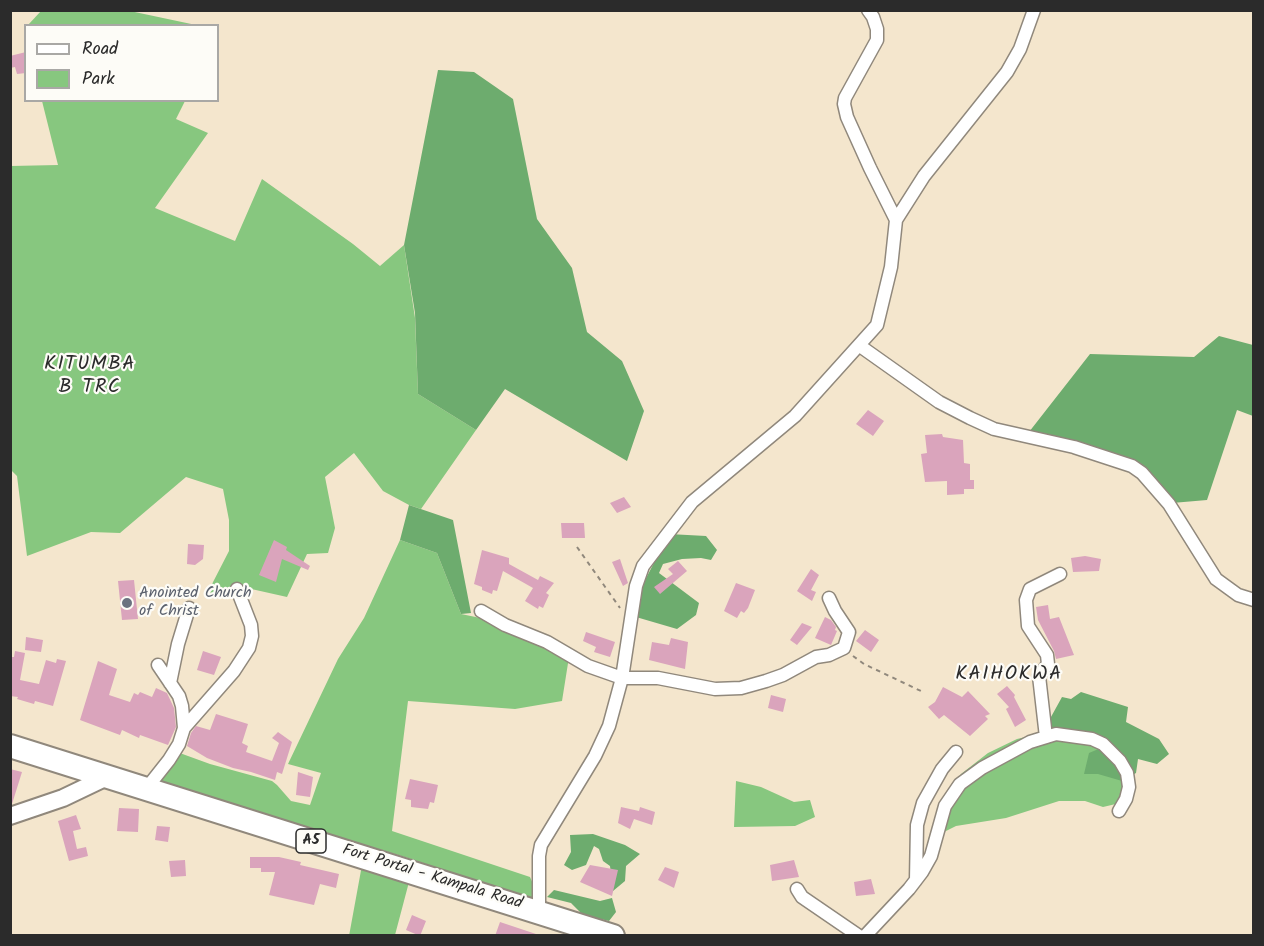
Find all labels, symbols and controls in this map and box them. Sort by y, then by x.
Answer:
legend [24,24,219,102]
text: Road [82,35,118,64]
text: Park [82,65,115,94]
district label: KITUMBA B TRC [44,354,136,401]
place label: Anointed Church of Christ [139,584,251,622]
marker: Anointed Church of Christ [120,596,134,610]
district label: KAIHOKWA [955,664,1063,688]
road number: A5 [296,829,326,853]
street label: Fort Portal - Kampala Road [340,841,524,915]

